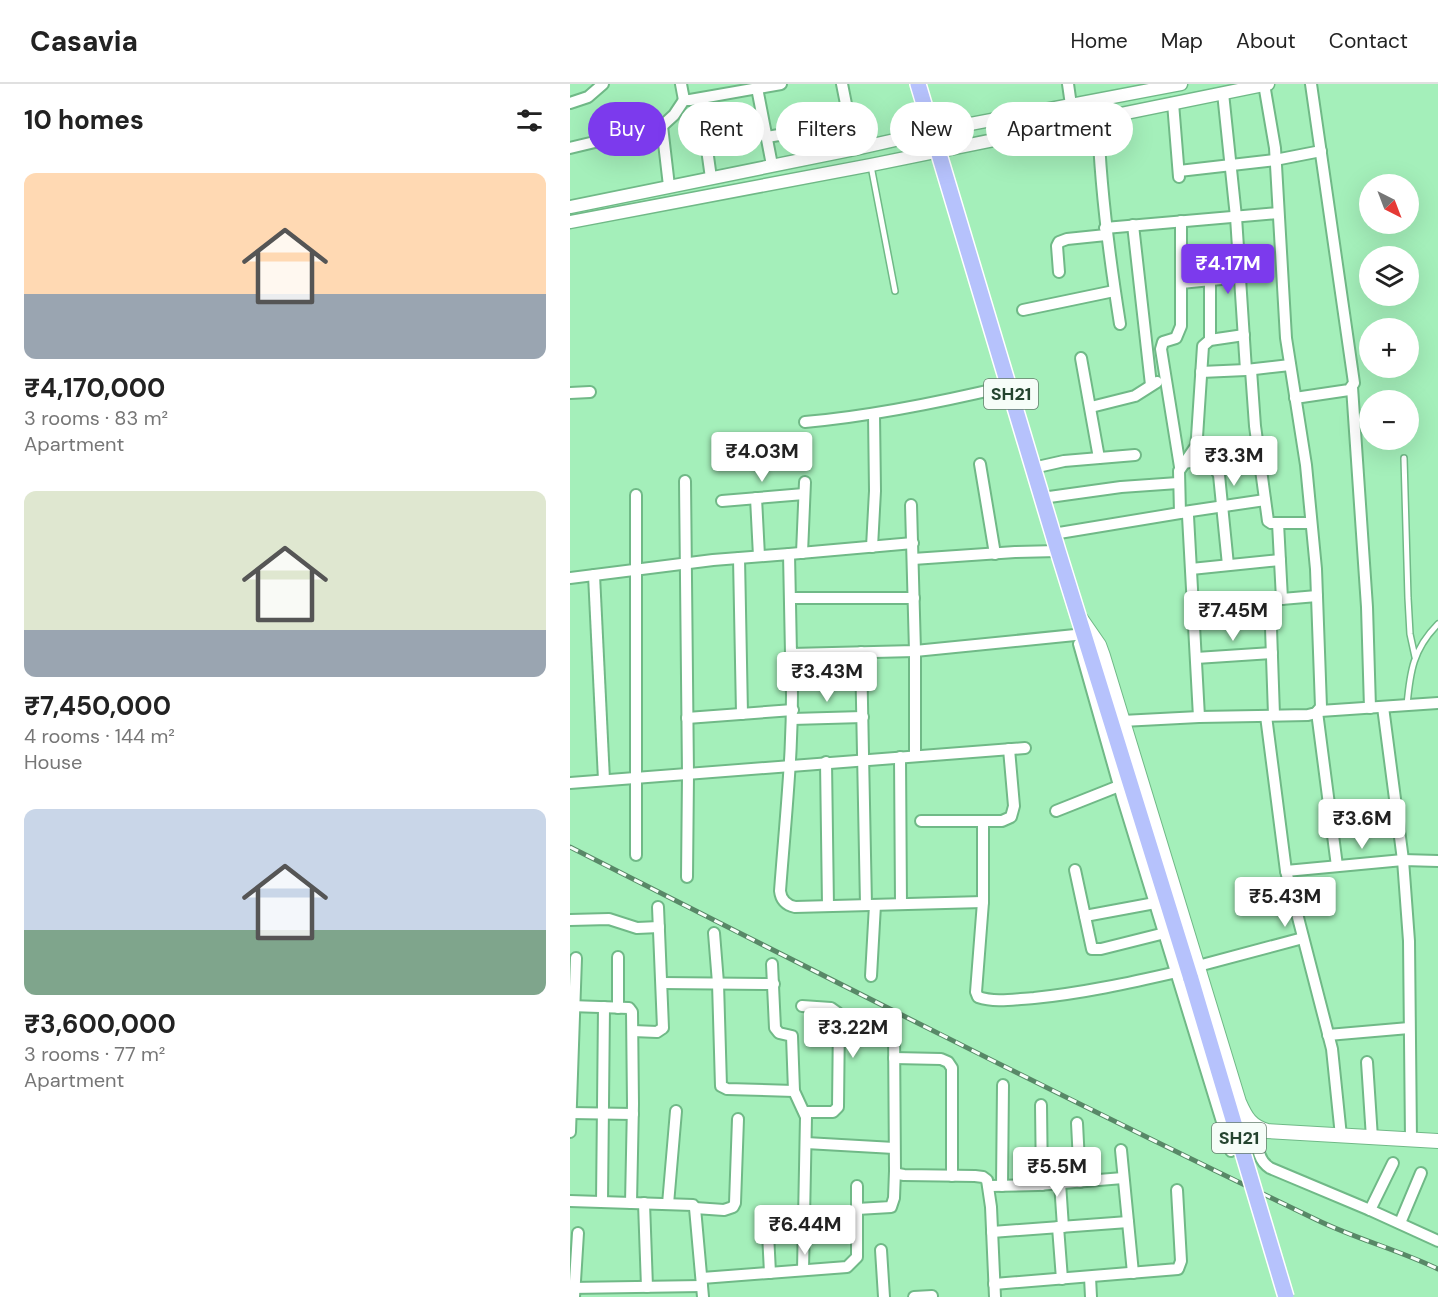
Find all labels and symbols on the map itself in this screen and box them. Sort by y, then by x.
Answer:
north arrow [1359,174,1419,234]
pin: ₹4.17M [1179,244,1277,295]
road number: SH21 [984,379,1038,409]
pin: ₹4.03M [713,432,811,483]
pin: ₹3.3M [1192,436,1276,487]
pin: ₹7.45M [1184,591,1282,642]
pin: ₹3.43M [778,652,876,703]
pin: ₹3.6M [1320,799,1404,850]
pin: ₹5.43M [1236,877,1334,928]
pin: ₹3.22M [804,1008,902,1059]
road number: SH21 [1212,1123,1266,1153]
pin: ₹5.5M [1015,1147,1099,1198]
pin: ₹6.44M [756,1205,854,1256]

